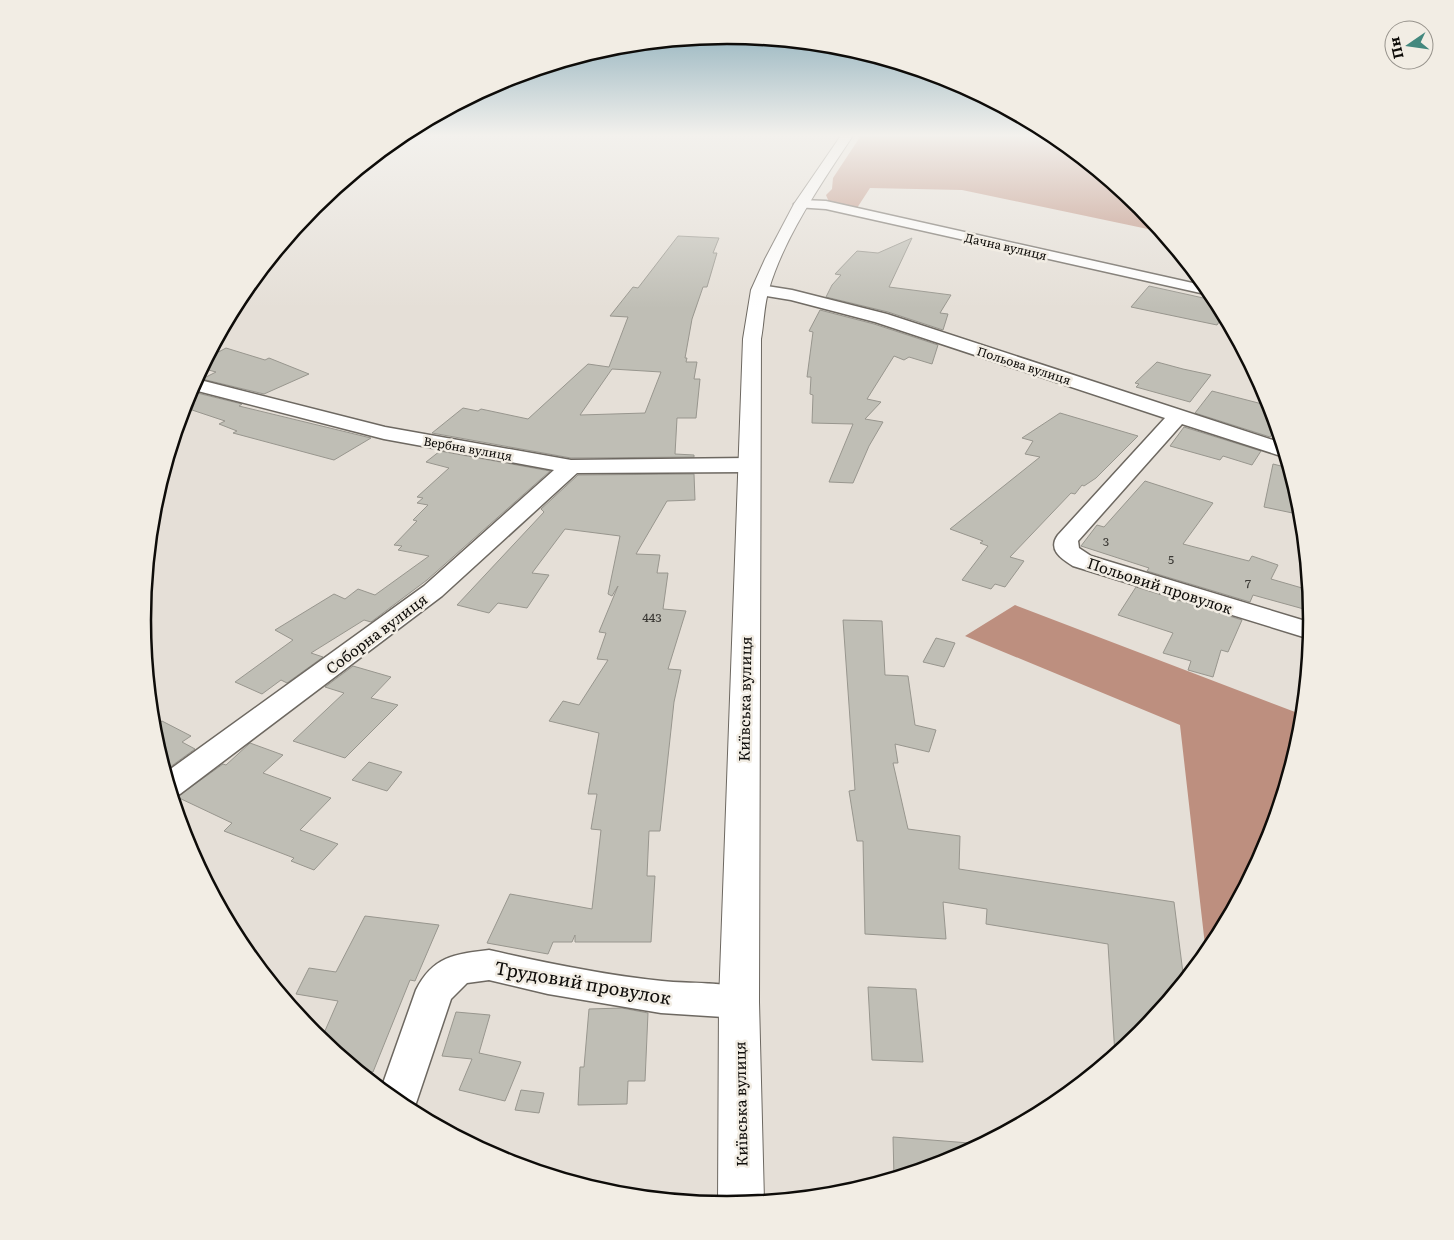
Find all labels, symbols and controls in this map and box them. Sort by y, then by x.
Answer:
north arrow [1384,20,1434,70]
text: Пн [1383,35,1408,61]
street label: Дачна вулиця [963,228,1049,264]
street label: Польова вулиця [975,341,1073,389]
street label: Вербна вулиця [422,431,514,465]
house number: 3 [1103,532,1109,550]
house number: 5 [1168,550,1174,568]
street label: Польовий провулок [1085,551,1236,619]
house number: 7 [1245,574,1251,592]
street label: Соборна вулиця [320,587,432,679]
house number: 443 [642,608,662,626]
street label: Київська вулиця [731,636,757,762]
street label: Трудовий провулок [493,953,674,1011]
street label: Київська вулиця [727,1041,753,1167]

